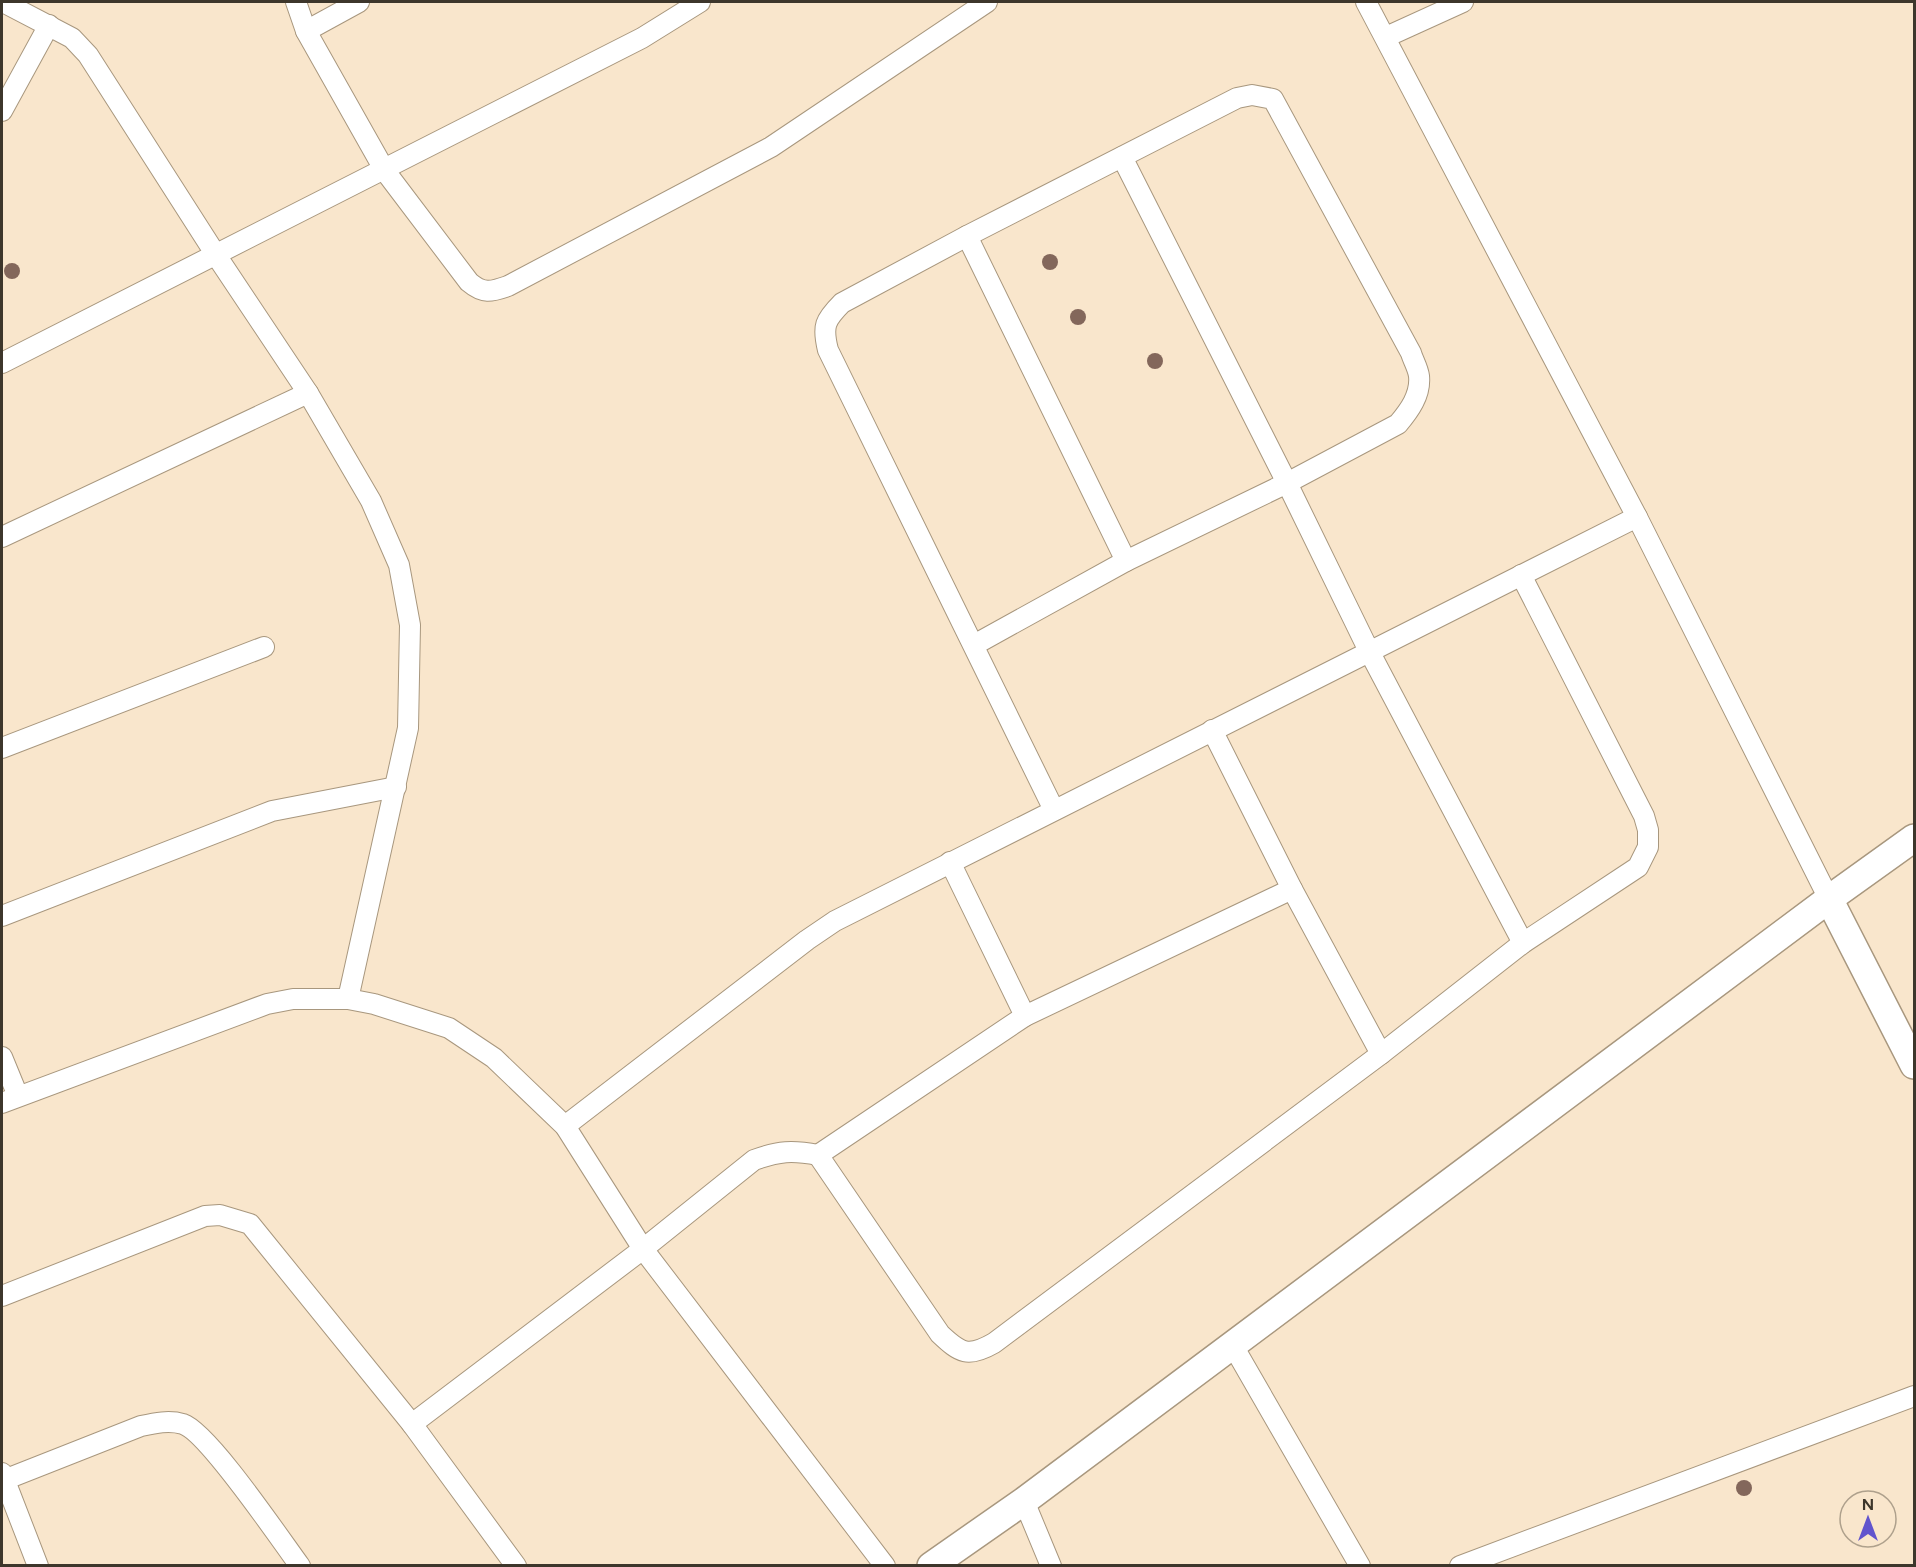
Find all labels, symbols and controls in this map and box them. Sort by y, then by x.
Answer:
north arrow [1838,1489,1898,1549]
text: N [1862,1495,1874,1514]

